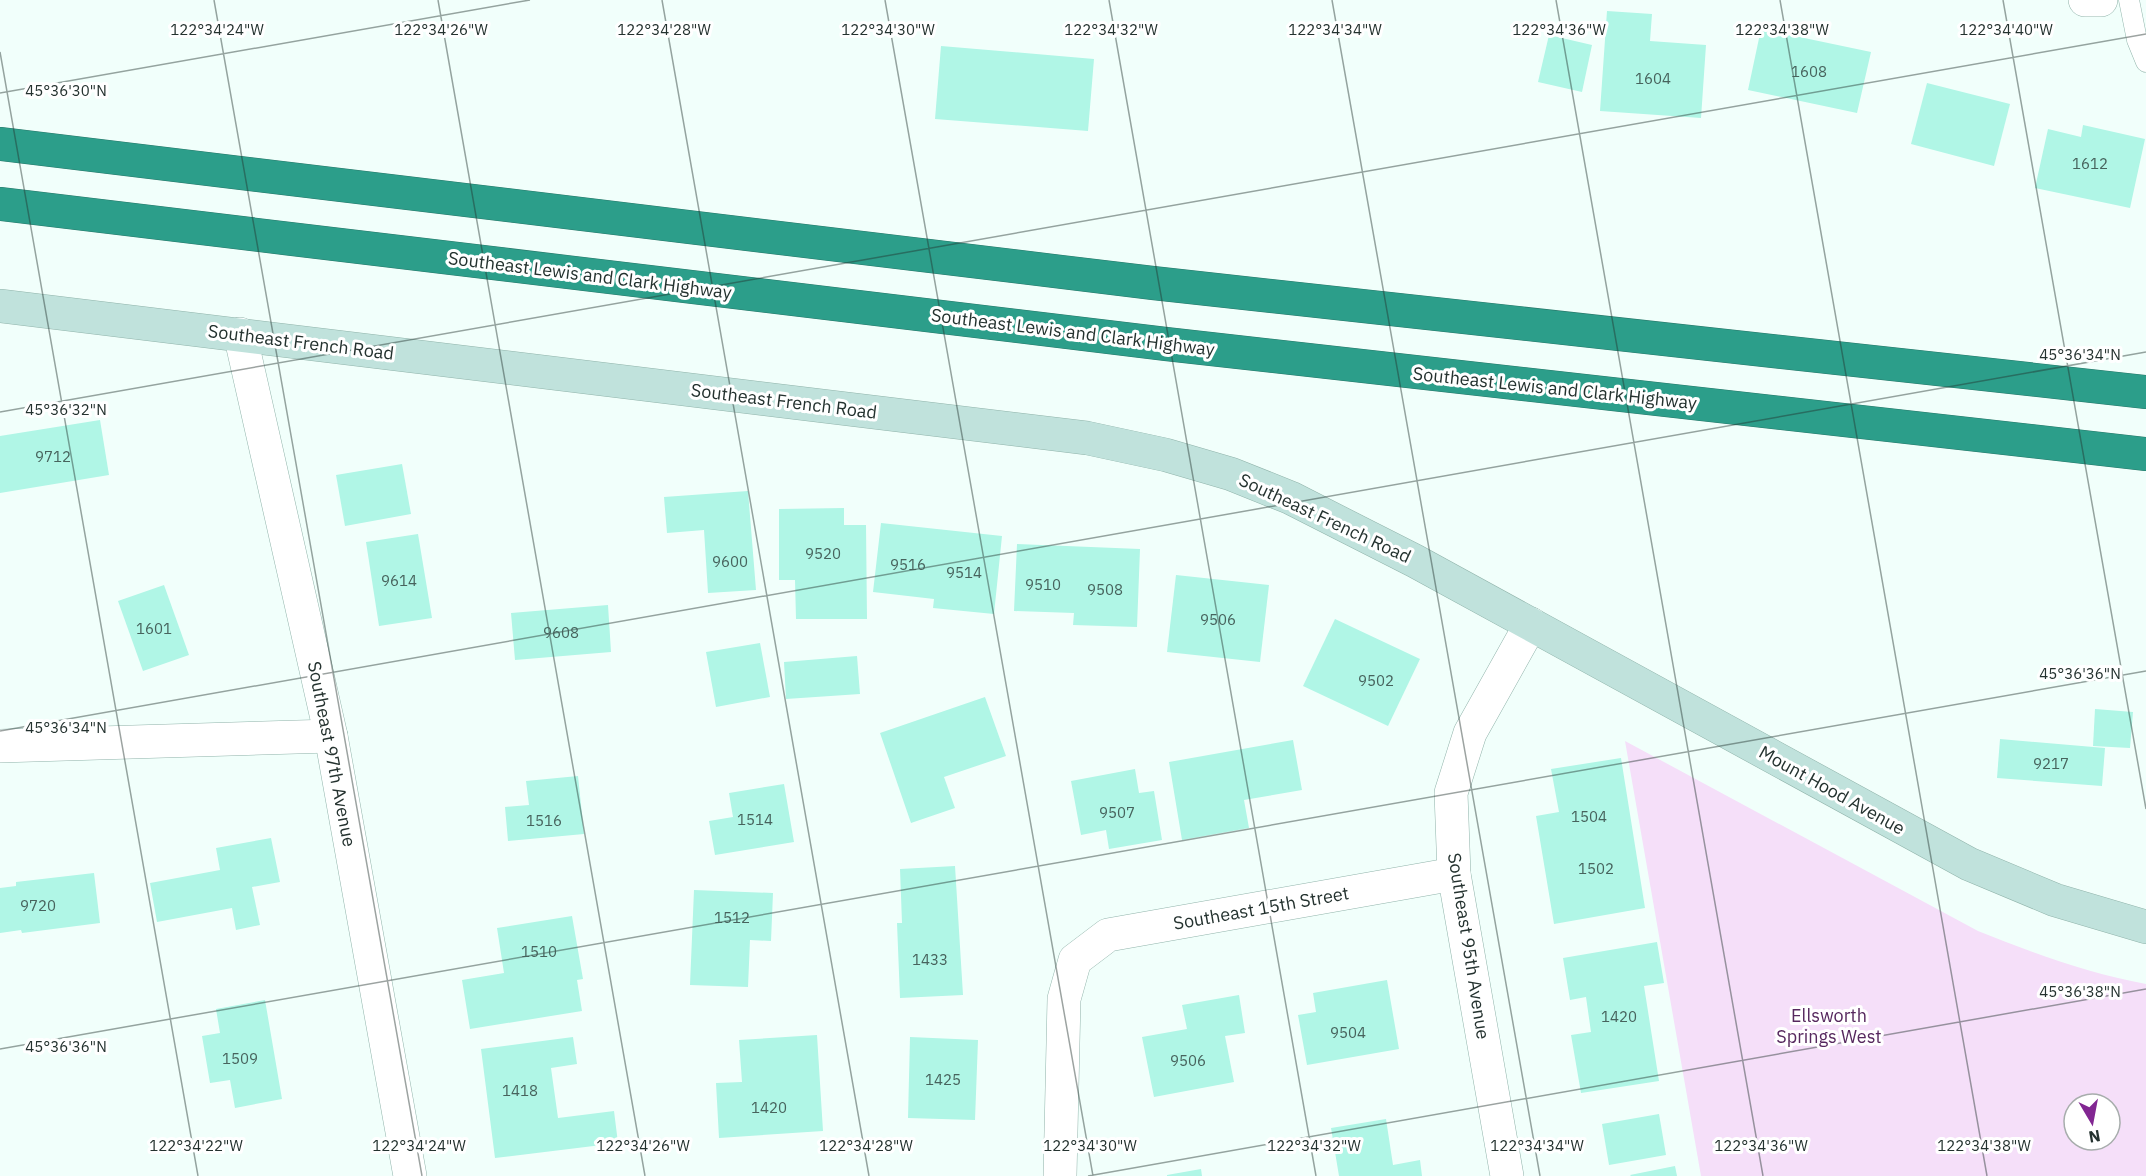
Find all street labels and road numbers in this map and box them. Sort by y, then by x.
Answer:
street label: Southeast Lewis and Clark Highway [447,246,733,304]
street label: Southeast Lewis and Clark Highway [930,303,1216,361]
street label: Southeast French Road [207,319,395,365]
street label: Southeast Lewis and Clark Highway [1412,362,1698,414]
street label: Southeast French Road [690,378,878,424]
street label: Southeast French Road [1235,468,1415,568]
street label: Southeast 97th Avenue [303,659,361,849]
street label: Mount Hood Avenue [1755,740,1909,840]
street label: Southeast 95th Avenue [1443,851,1495,1041]
street label: Southeast 15th Street [1171,881,1351,935]

